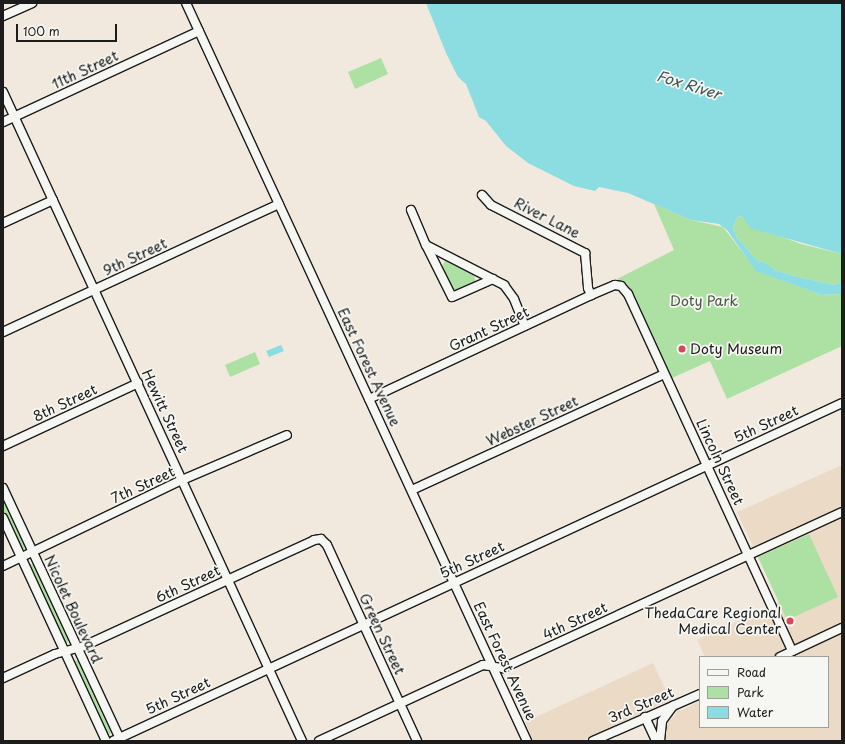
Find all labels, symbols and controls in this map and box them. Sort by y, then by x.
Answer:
scale bar [18,16,119,42]
text: 100 m [23,22,60,40]
street label: 11th Street [49,47,121,93]
water label: Fox River [655,66,723,102]
street label: River Lane [511,194,583,242]
street label: 9th Street [100,235,170,279]
park label: Doty Park [670,293,738,309]
street label: Grant Street [446,303,532,355]
street label: East Forest Avenue [334,306,404,428]
place label: Doty Museum [690,341,781,357]
marker: Doty Museum [677,344,687,354]
street label: Hewitt Street [138,366,192,456]
street label: 8th Street [30,381,100,425]
street label: Webster Street [483,392,581,450]
street label: 5th Street [731,402,801,446]
street label: Lincoln Street [693,416,747,508]
street label: 7th Street [109,463,177,507]
street label: 5th Street [437,538,507,582]
street label: Nicolet Boulevard [40,551,106,667]
street label: 6th Street [153,562,223,606]
street label: Green Street [356,590,408,678]
street label: 4th Street [540,599,610,643]
street label: East Forest Avenue [470,600,540,722]
place label: ThedaCare Regional Medical Center [645,605,781,638]
marker: ThedaCare Regional Medical Center [784,615,796,627]
legend [699,656,829,728]
text: Road [737,663,766,681]
street label: 5th Street [143,674,213,718]
text: Park [737,683,764,701]
street label: 3rd Street [605,684,677,726]
text: Water [737,703,773,721]

